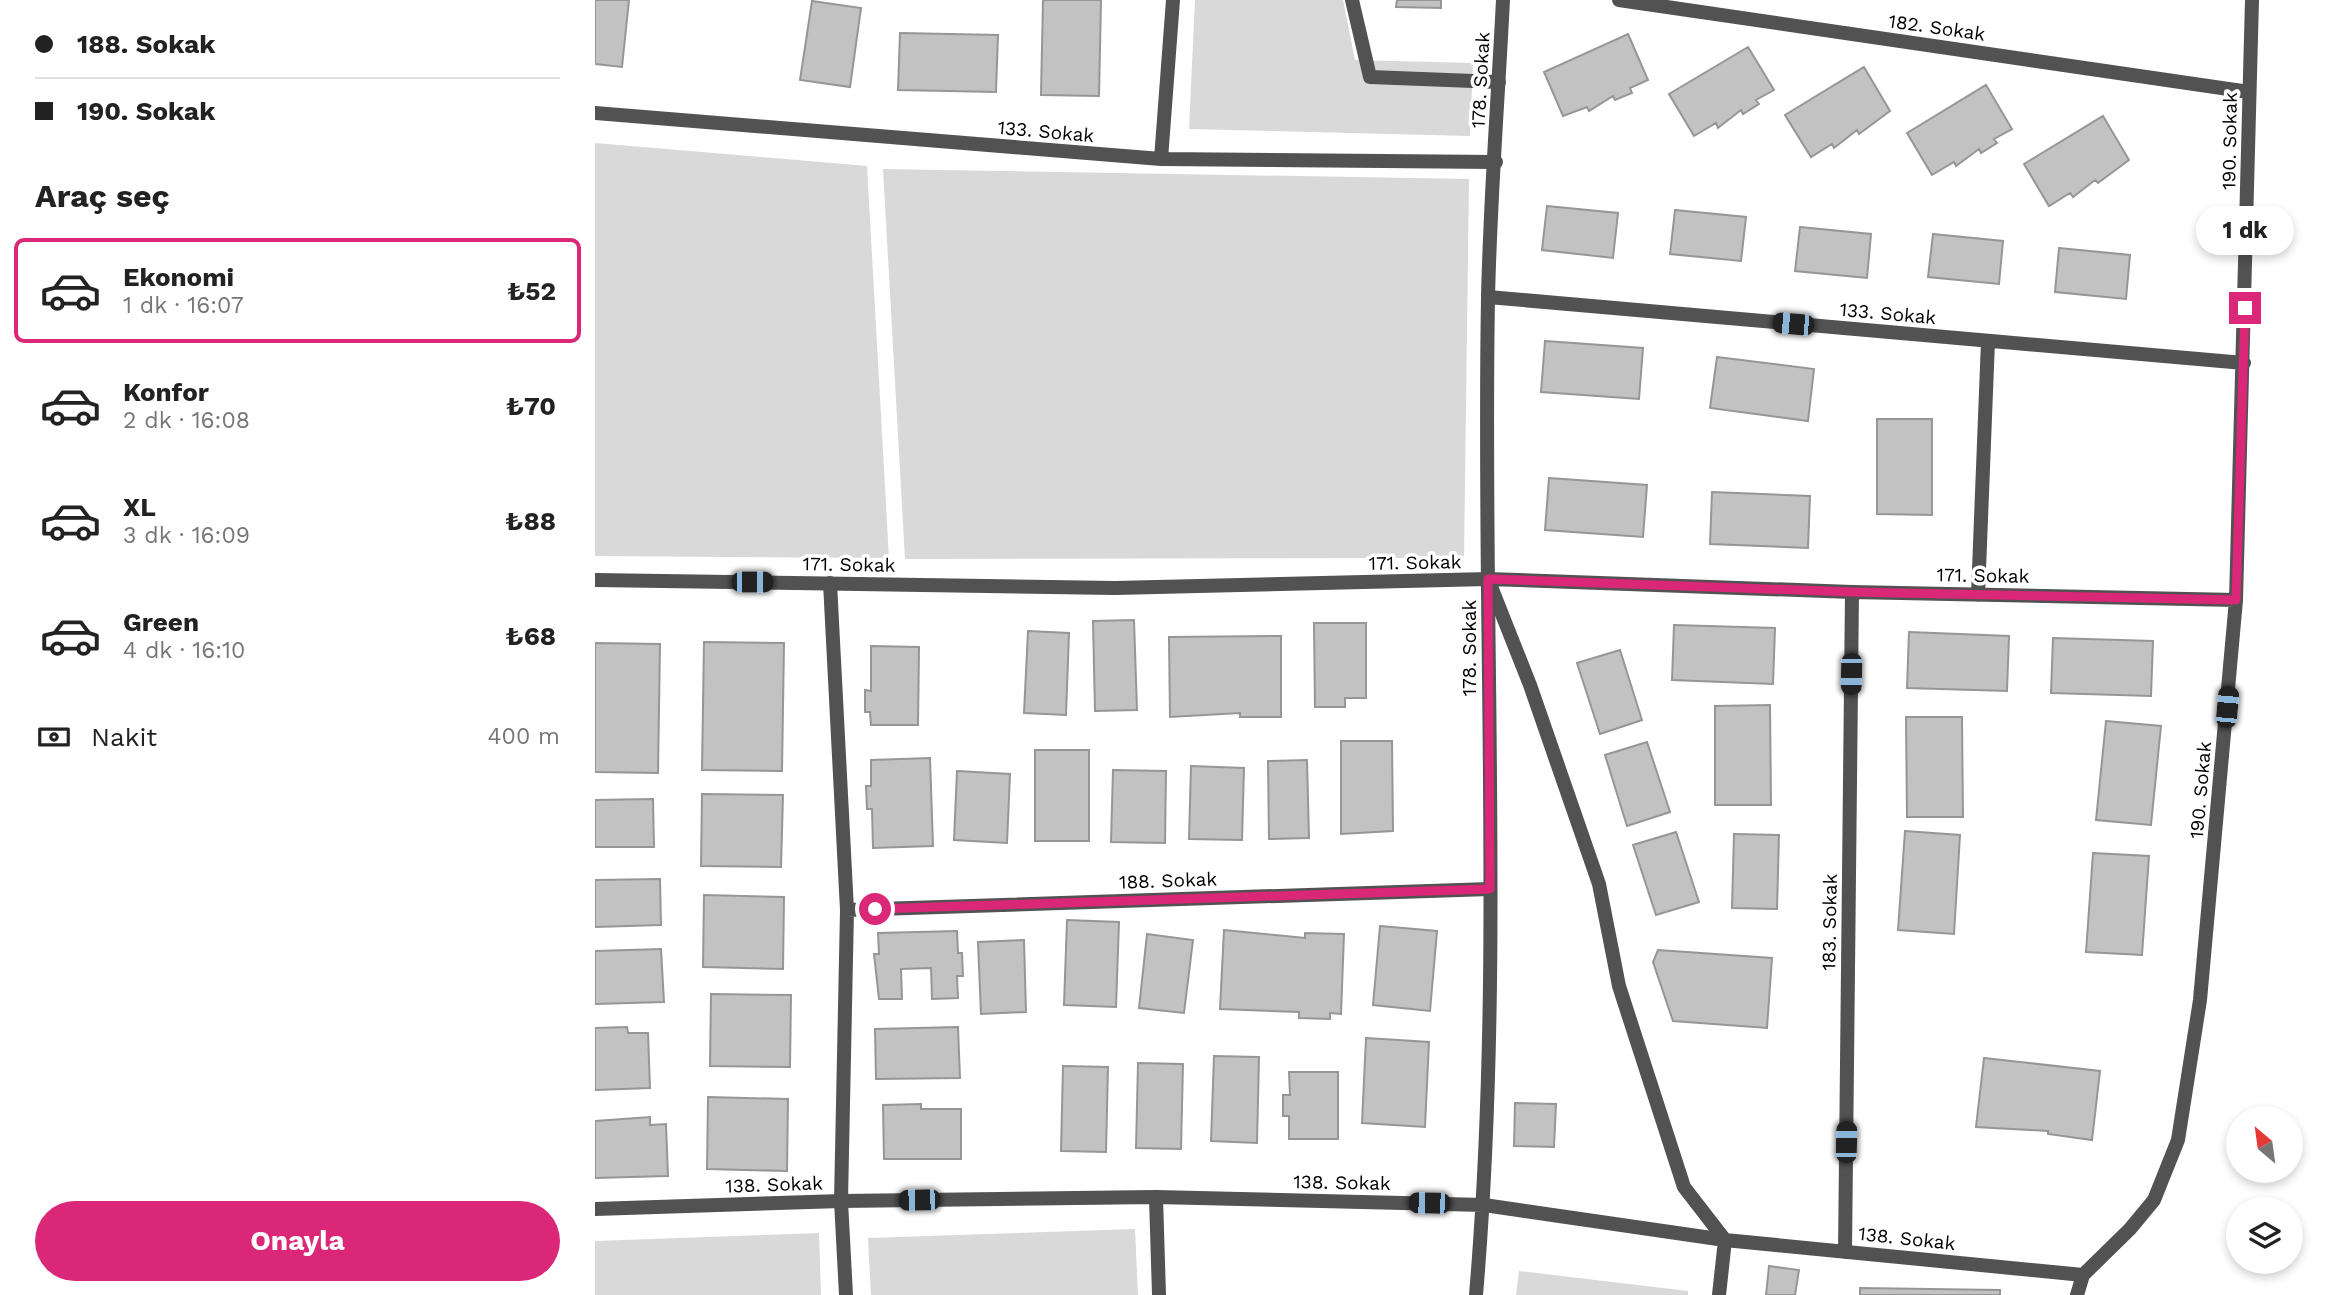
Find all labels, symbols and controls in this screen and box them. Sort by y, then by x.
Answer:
street label: 182. Sokak [1887,9,1987,46]
text: 188. Sokak [77,29,215,59]
street label: 178. Sokak [1466,31,1495,129]
street label: 190. Sokak [2217,92,2242,190]
text: 190. Sokak [77,96,215,126]
street label: 133. Sokak [997,116,1095,147]
text: Araç seç [35,177,170,215]
callout: 1 dk [2196,206,2294,256]
text: 1 dk [2222,217,2268,244]
icon: car [39,259,102,322]
text: Ekonomi [123,262,234,292]
text: ₺52 [507,276,556,306]
text: 1 dk · 16:07 [123,292,244,319]
route end [2229,292,2261,324]
street label: 133. Sokak [1839,298,1937,329]
car [1772,312,1815,336]
icon: car [39,374,102,437]
text: Konfor [123,377,209,407]
text: ₺70 [506,391,556,421]
text: 2 dk · 16:08 [123,407,250,434]
icon: car [39,489,102,552]
text: XL [123,492,156,522]
text: ₺88 [505,506,556,536]
text: 3 dk · 16:09 [123,522,250,549]
street label: 171. Sokak [1368,550,1462,575]
street label: 171. Sokak [802,552,896,577]
street label: 171. Sokak [1936,563,2030,588]
car [732,572,774,593]
street label: 178. Sokak [1458,599,1481,696]
icon: car [39,604,102,667]
text: Green [123,607,199,637]
text: ₺68 [505,621,556,651]
text: 4 dk · 16:10 [123,637,245,664]
car [1841,653,1862,695]
car [2215,685,2240,729]
icon: cash [35,718,73,756]
text: Nakit [91,722,157,752]
text: 400 m [488,723,560,750]
street label: 190. Sokak [2185,740,2216,840]
street label: 188. Sokak [1119,867,1218,894]
street label: 183. Sokak [1817,873,1842,971]
route start [859,893,891,925]
north arrow [2226,1106,2303,1183]
map controls [2226,1106,2303,1274]
car [1836,1121,1857,1163]
street label: 138. Sokak [1293,1170,1391,1195]
street label: 138. Sokak [725,1171,823,1198]
car [898,1189,941,1211]
car [1408,1192,1451,1214]
button: layers [2226,1197,2303,1274]
button: Onayla [35,1201,560,1281]
street label: 138. Sokak [1857,1222,1957,1255]

